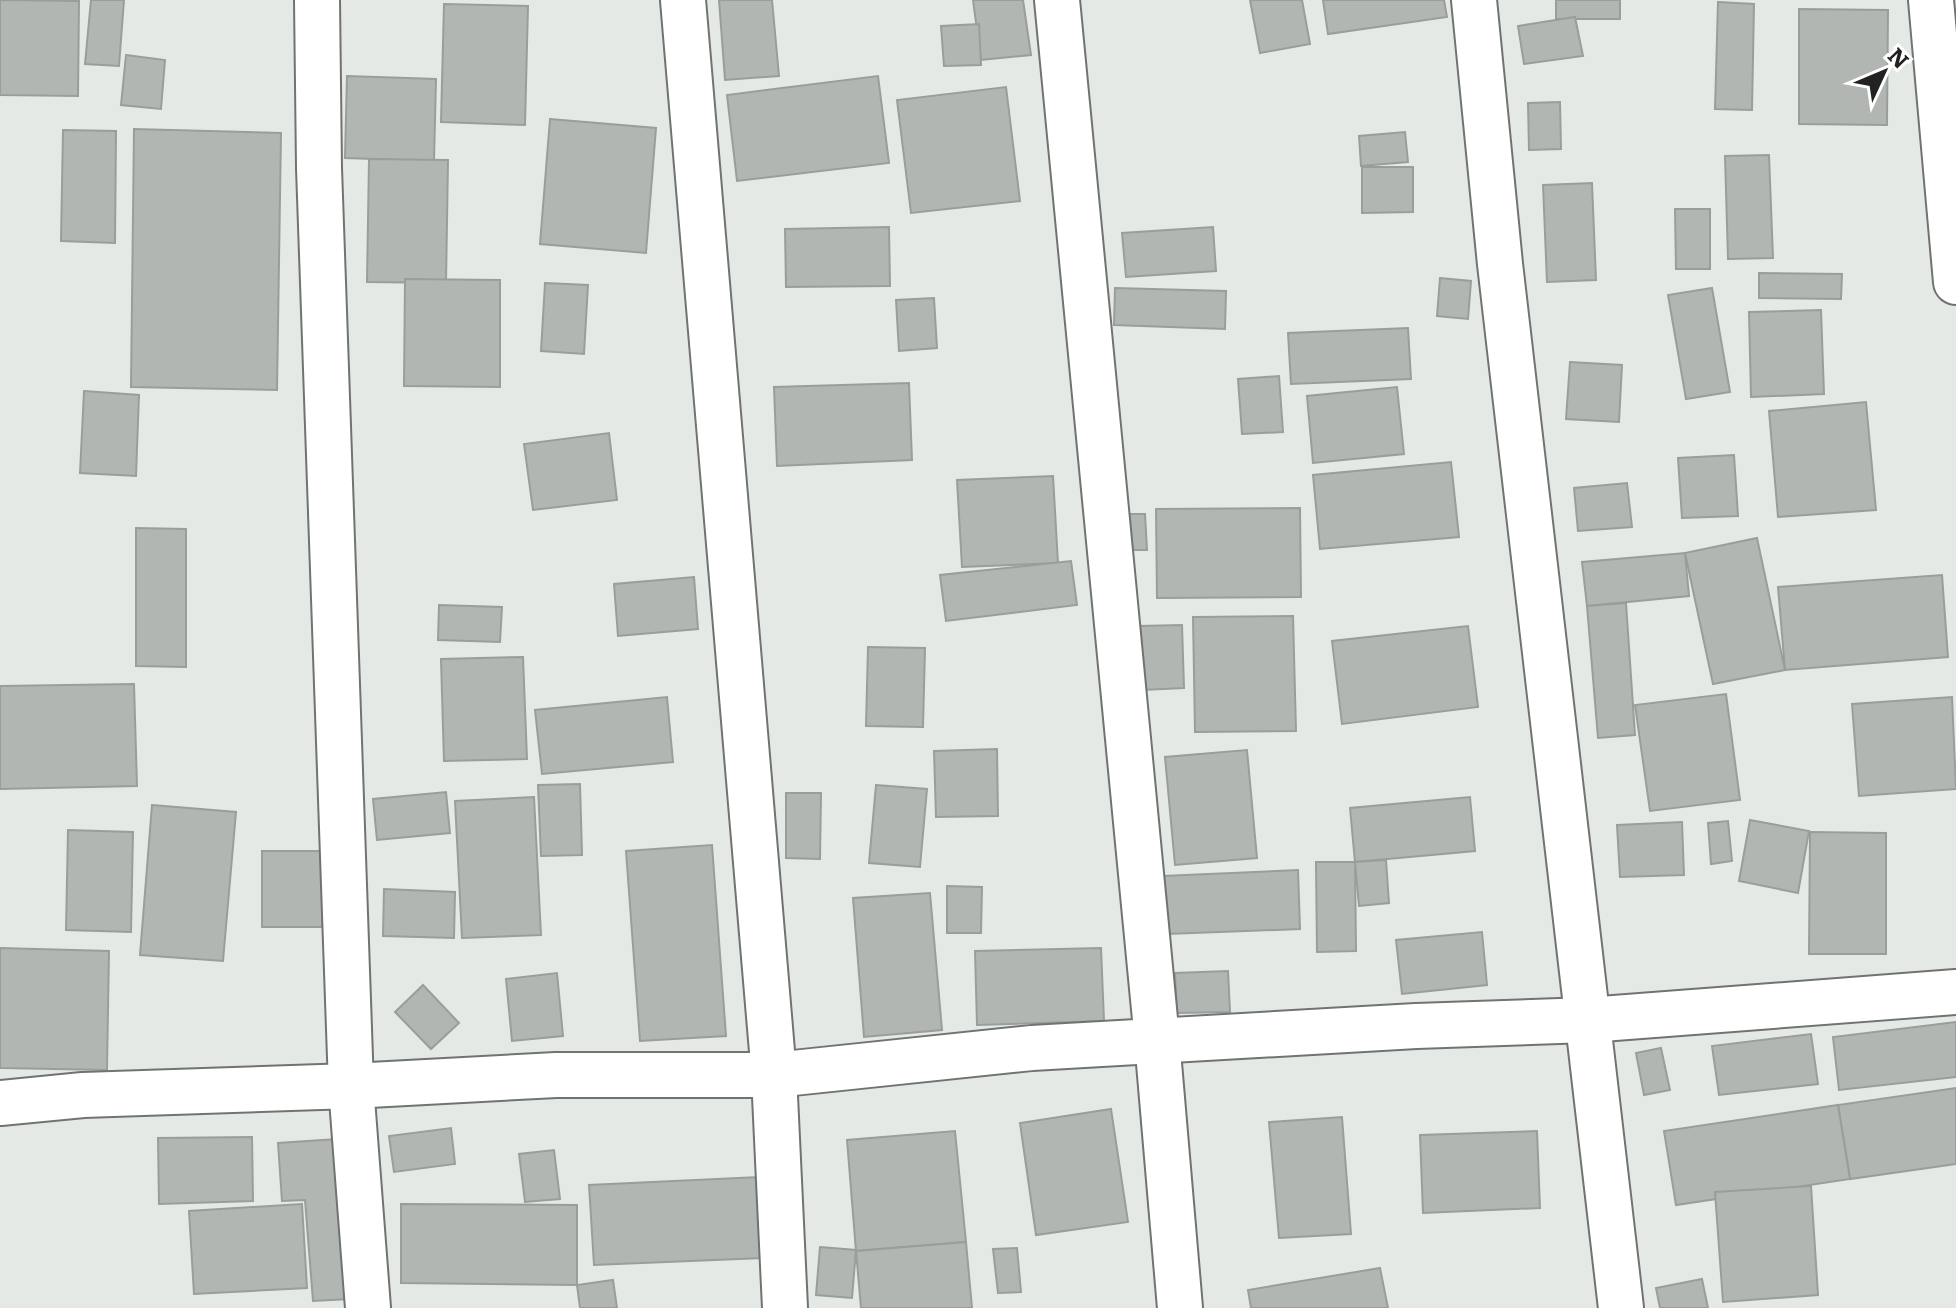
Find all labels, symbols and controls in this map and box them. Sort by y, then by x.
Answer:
north arrow [1844,32,1924,112]
text: N [1881,39,1918,75]

